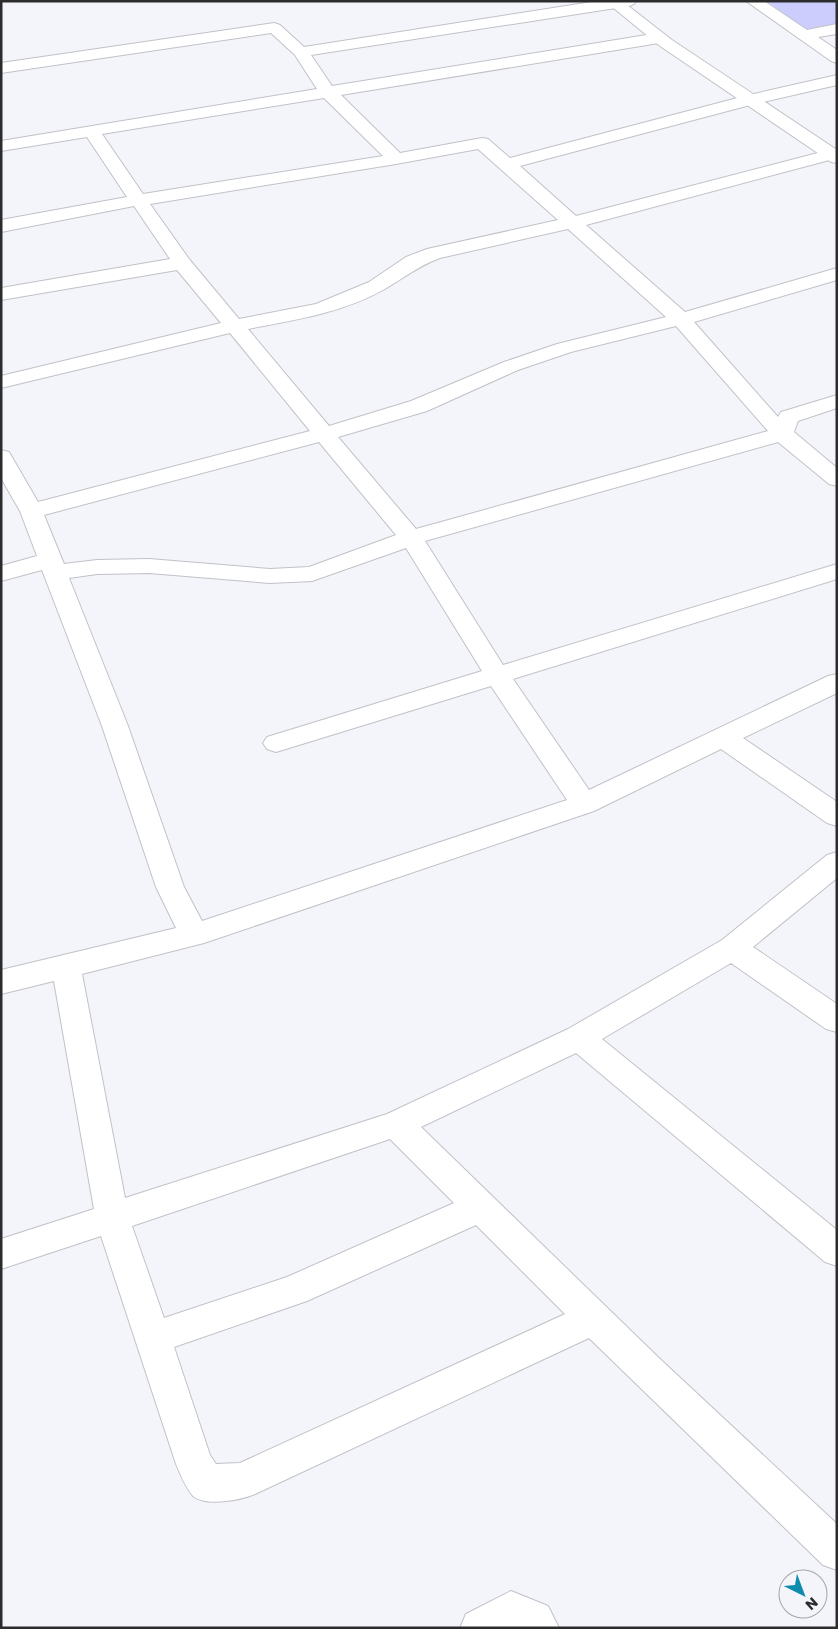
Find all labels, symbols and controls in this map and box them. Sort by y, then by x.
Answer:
north arrow [778,1569,828,1619]
text: N [801,1593,822,1615]

